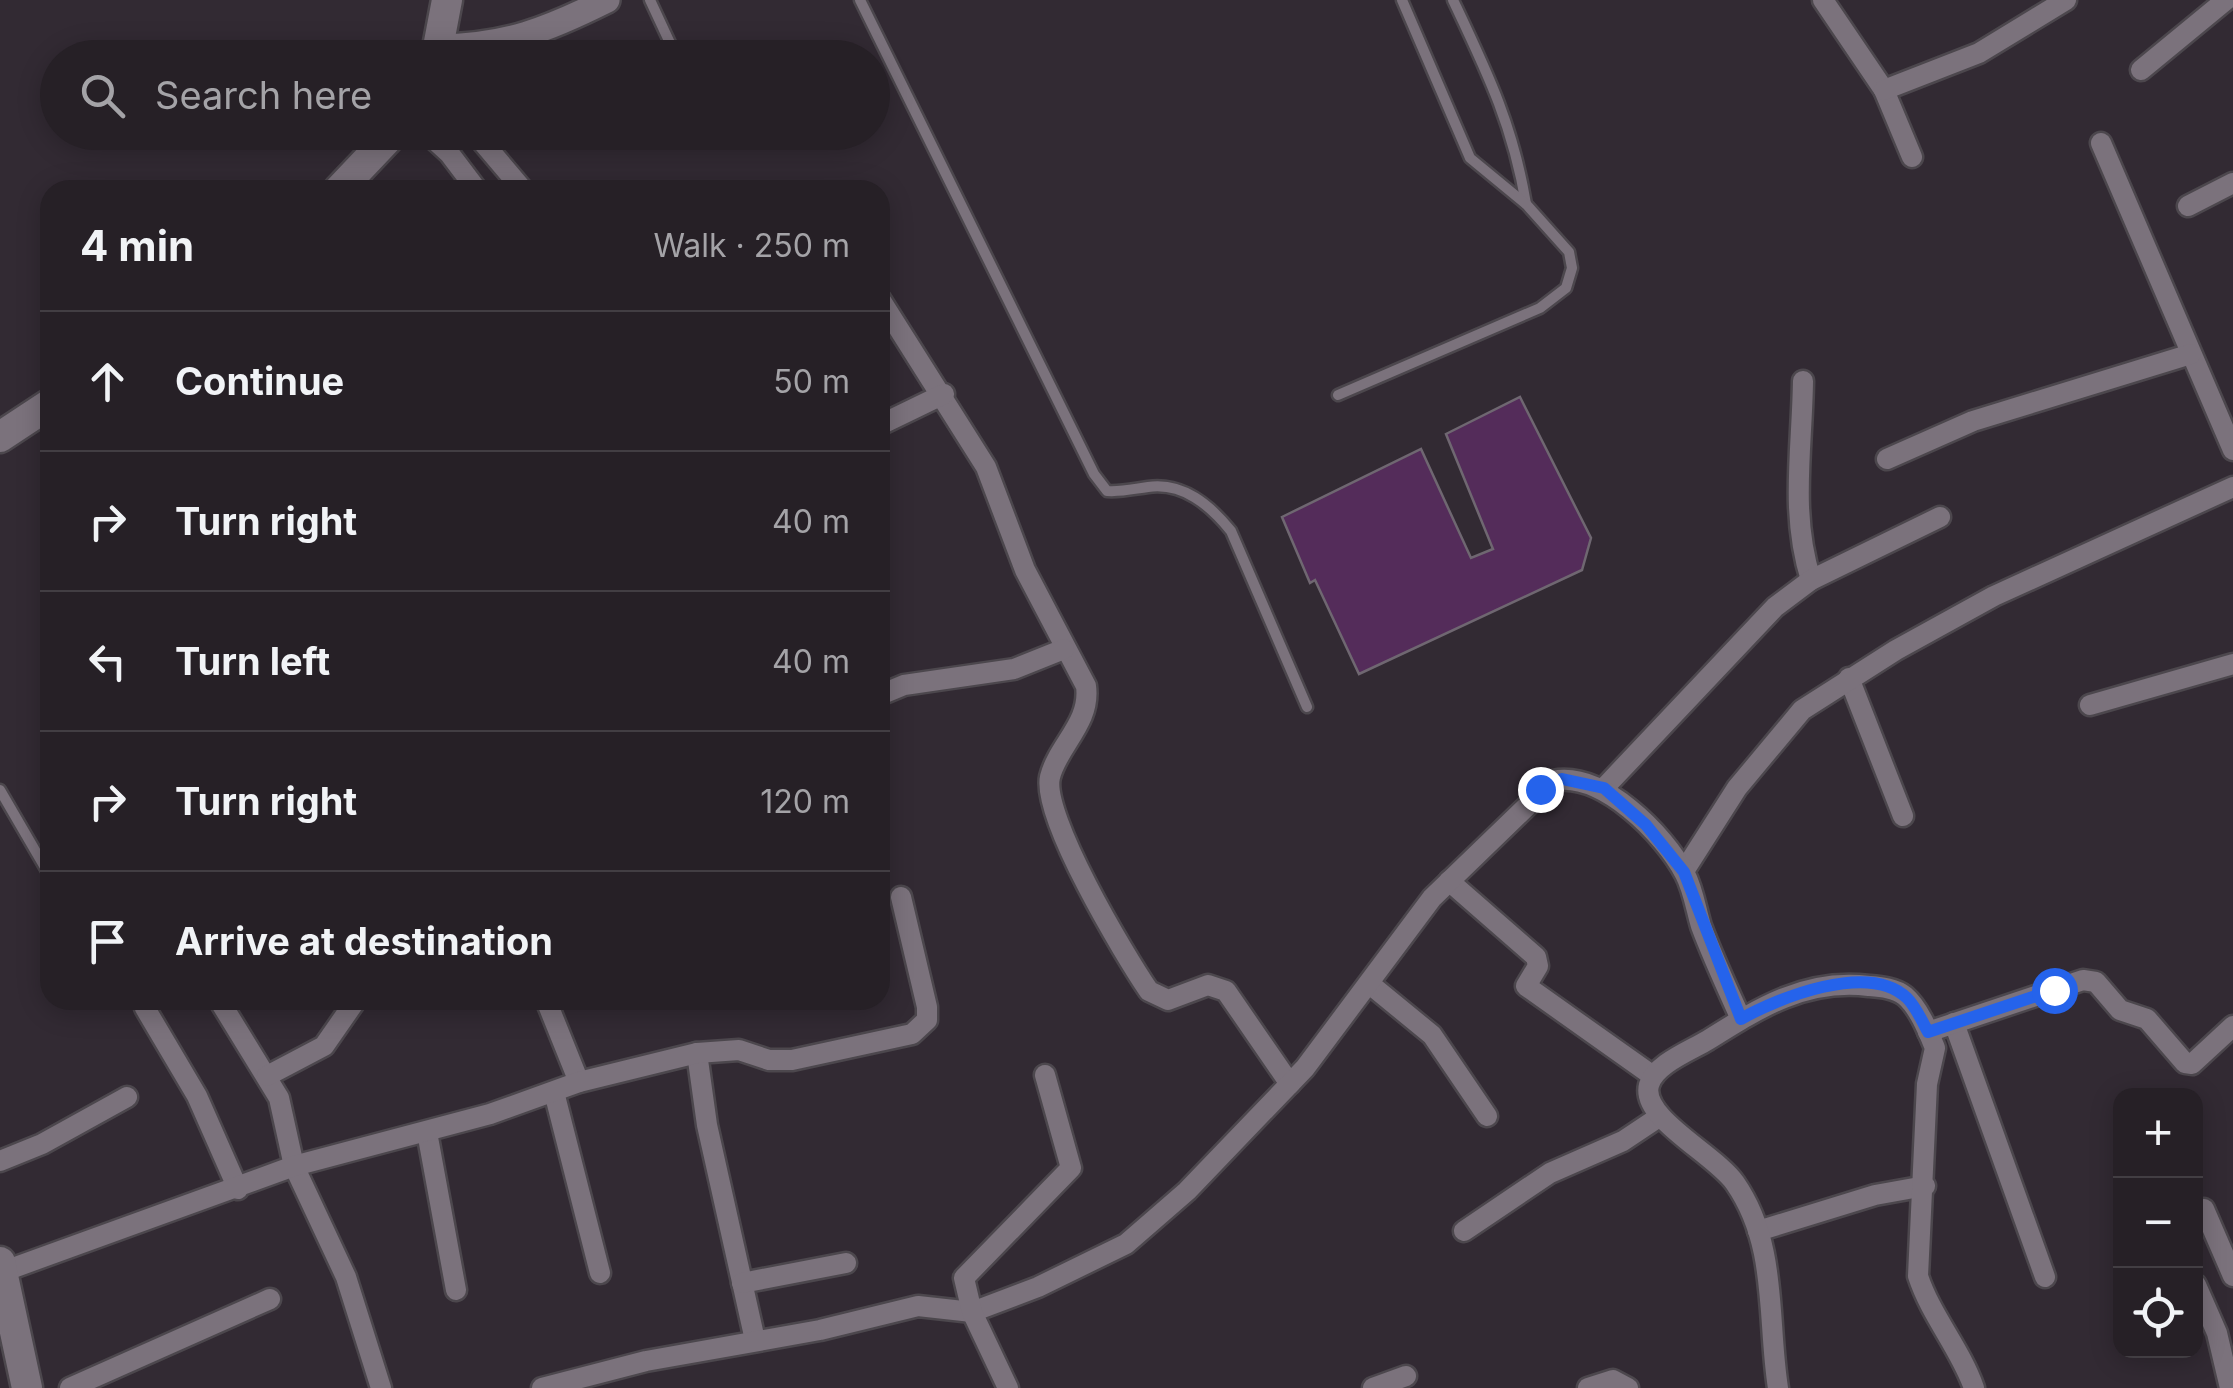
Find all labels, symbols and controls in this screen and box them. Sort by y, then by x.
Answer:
search box [40,40,890,150]
icon: search [75,68,130,123]
text: Search here [155,72,372,118]
text: 4 min [80,220,194,271]
text: Walk · 250 m [653,226,850,265]
icon: ahead [80,354,135,409]
text: Continue [175,358,344,404]
text: 50 m [773,362,850,401]
icon: right [80,494,135,549]
text: Turn right [175,498,357,544]
text: 40 m [772,502,850,541]
icon: left [80,634,135,689]
text: Turn left [175,638,330,684]
text: 40 m [772,642,850,681]
route end [1518,767,1564,813]
icon: right [80,774,135,829]
text: Turn right [175,778,357,824]
text: 120 m [760,782,850,821]
icon: arrive [80,914,135,969]
text: Arrive at destination [175,918,553,964]
route start [2032,968,2078,1014]
map controls [2113,1088,2203,1358]
button: + [2113,1088,2203,1178]
button: − [2113,1178,2203,1268]
button: locate [2113,1268,2203,1358]

